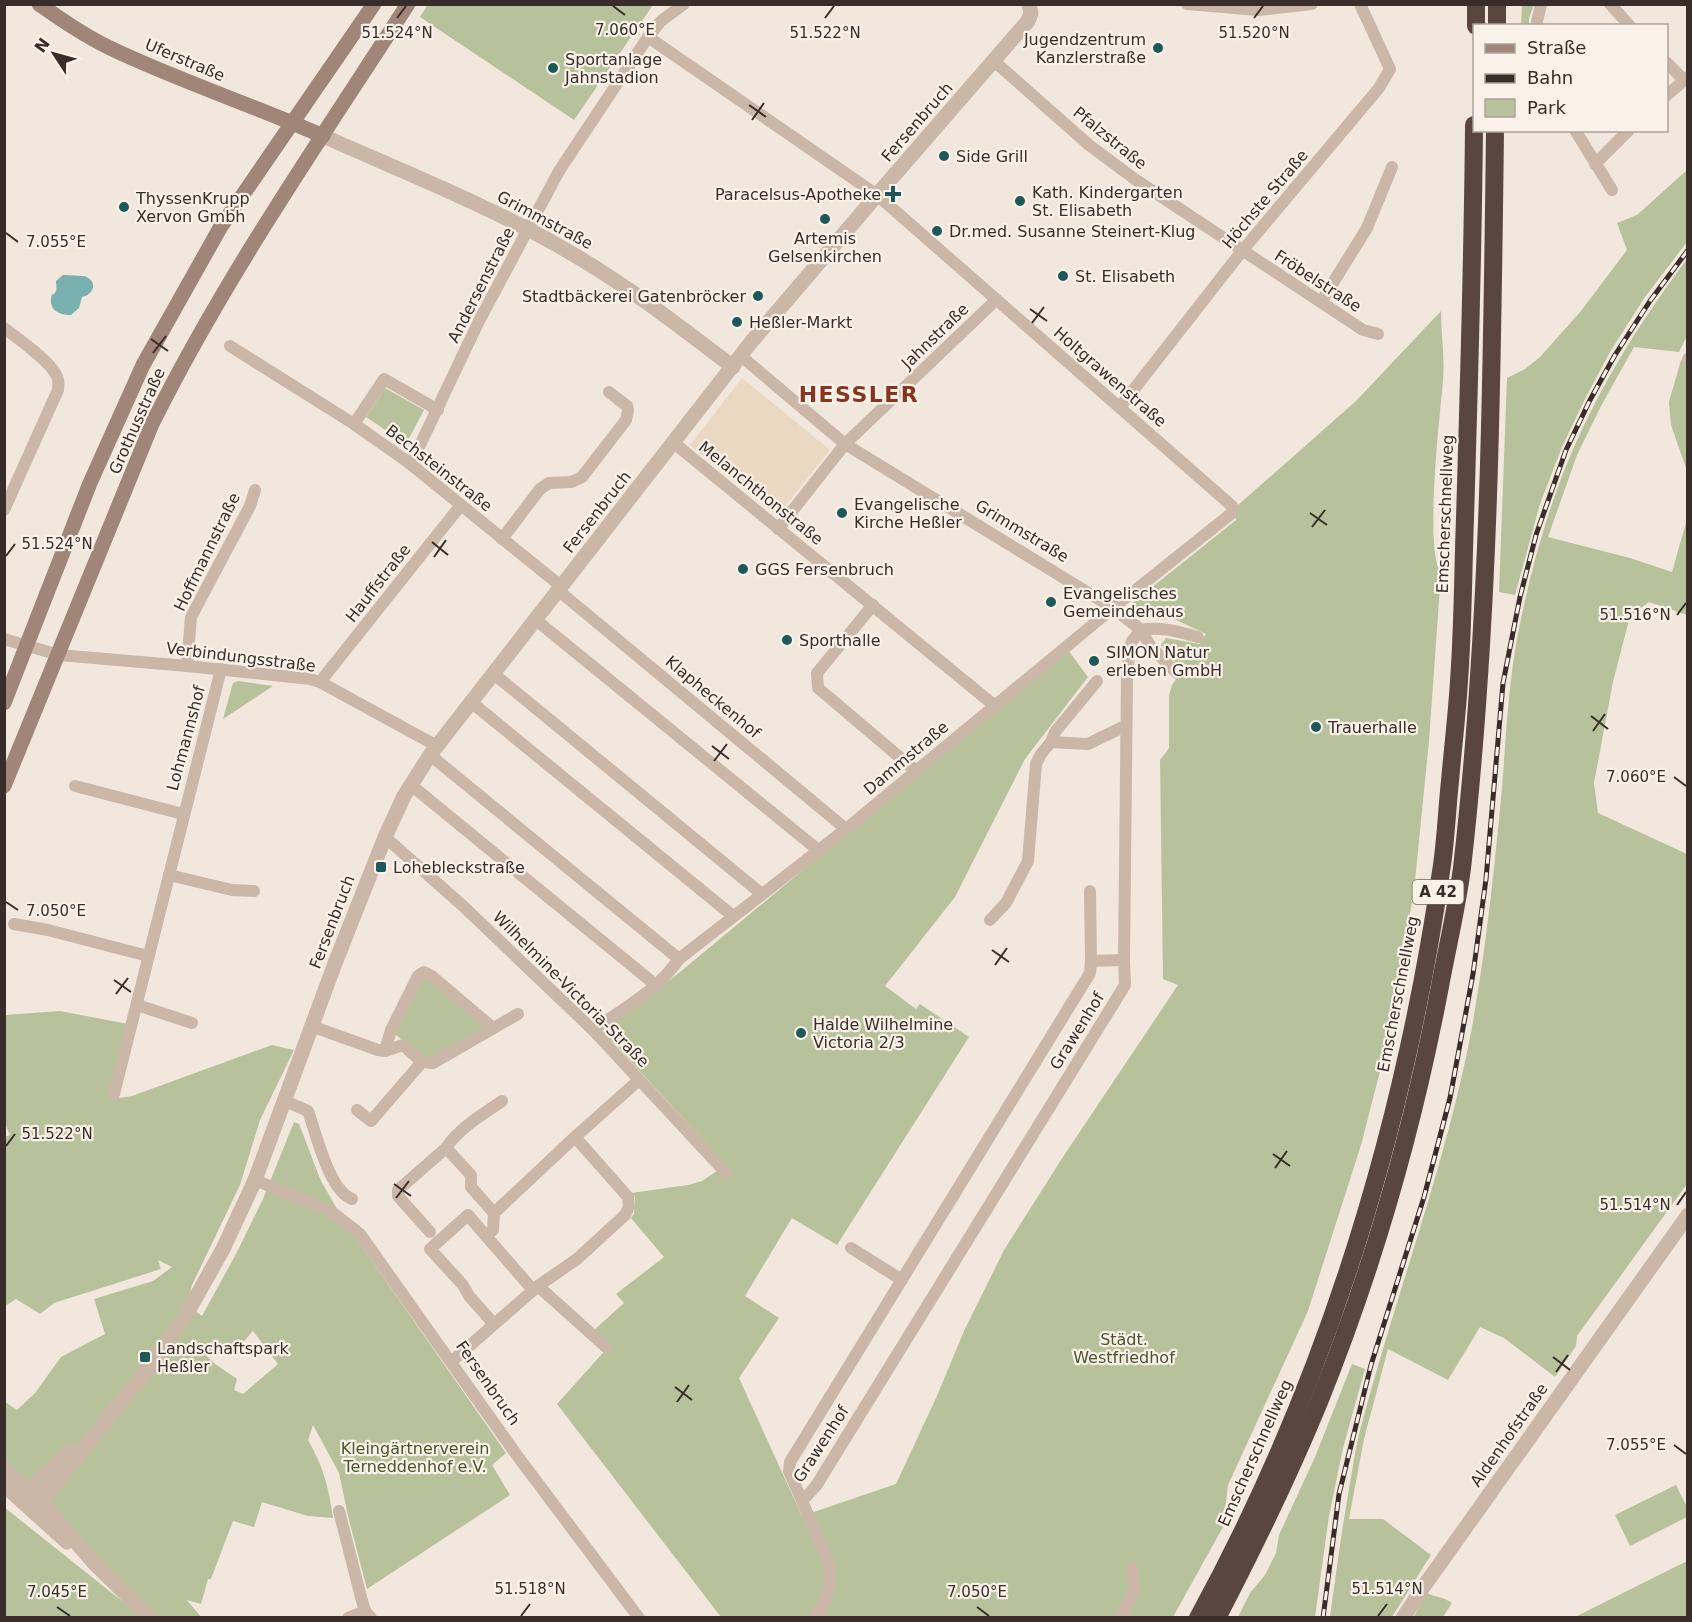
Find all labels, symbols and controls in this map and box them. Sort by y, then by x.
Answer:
text: 7.060°E [595,21,655,39]
north arrow [24,24,84,84]
text: 51.524°N [361,24,433,42]
text: 51.522°N [789,24,861,42]
text: 51.520°N [1218,24,1290,42]
legend [1473,24,1668,132]
place label: Jugendzentrum Kanzlerstraße [1023,30,1146,67]
text: N [31,34,54,56]
street label: Uferstraße [142,35,228,85]
text: Straße [1527,37,1586,58]
marker: Jugendzentrum Kanzlerstraße [1151,41,1165,55]
place label: Sportanlage Jahnstadion [564,50,662,87]
marker: Sportanlage Jahnstadion [546,61,560,75]
text: Bahn [1527,67,1573,88]
street label: Fersenbruch [877,78,957,166]
text: Park [1527,97,1566,118]
street label: Pfalzstraße [1069,103,1151,173]
street label: Höchste Straße [1218,146,1312,252]
place label: Side Grill [956,147,1028,166]
marker: Side Grill [937,149,951,163]
place label: Kath. Kindergarten St. Elisabeth [1032,183,1183,220]
place label: Paracelsus-Apotheke [715,185,881,204]
street label: Grimmstraße [494,187,596,253]
marker: Paracelsus-Apotheke [886,187,900,201]
place label: ThyssenKrupp Xervon Gmbh [135,189,250,226]
marker: Kath. Kindergarten St. Elisabeth [1013,194,1027,208]
marker: ThyssenKrupp Xervon Gmbh [117,200,131,214]
marker: Artemis Gelsenkirchen [818,212,832,226]
place label: Dr.med. Susanne Steinert-Klug [949,222,1195,241]
street label: Andersenstraße [444,224,518,346]
marker: Dr.med. Susanne Steinert-Klug [930,224,944,238]
place label: Artemis Gelsenkirchen [768,229,882,266]
text: 7.055°E [26,233,86,251]
street label: Fröbelstraße [1271,246,1365,316]
place label: St. Elisabeth [1075,267,1175,286]
marker: St. Elisabeth [1056,269,1070,283]
place label: Stadtbäckerei Gatenbröcker [522,287,746,306]
marker: Stadtbäckerei Gatenbröcker [751,289,765,303]
street label: Jahnstraße [897,299,972,373]
place label: Heßler-Markt [749,313,852,332]
marker: Heßler-Markt [730,315,744,329]
street label: Holtgrawenstraße [1050,323,1170,431]
street label: Grothusstraße [105,365,169,477]
district label: HESSLER [799,382,919,407]
street label: Bechsteinstraße [382,421,496,515]
street label: Emscherschnellweg [1433,434,1457,594]
street label: Melanchthonstraße [695,437,827,549]
street label: Fersenbruch [559,467,635,557]
street label: Hoffmannstraße [170,490,244,614]
place label: Evangelische Kirche Heßler [854,495,962,532]
street label: Grimmstraße [972,496,1072,566]
marker: Evangelische Kirche Heßler [835,506,849,520]
text: 51.524°N [21,535,93,553]
street label: Hauffstraße [342,540,414,626]
place label: GGS Fersenbruch [755,560,894,579]
marker: GGS Fersenbruch [736,562,750,576]
place label: Evangelisches Gemeindehaus [1063,584,1184,621]
marker: Evangelisches Gemeindehaus [1044,595,1058,609]
text: 51.516°N [1599,606,1671,624]
place label: Sporthalle [799,631,881,650]
marker: Sporthalle [780,633,794,647]
street label: Verbindungsstraße [165,638,317,676]
place label: SIMON Natur erleben GmbH [1106,643,1222,680]
street label: Klapheckenhof [662,652,765,742]
marker: SIMON Natur erleben GmbH [1087,654,1101,668]
street label: Lohmannshof [163,683,209,793]
street label: Dammstraße [860,717,952,799]
place label: Trauerhalle [1327,718,1417,737]
marker: Trauerhalle [1309,720,1323,734]
text: 7.060°E [1606,768,1666,786]
place label: Lohebleckstraße [393,858,525,877]
marker: Lohebleckstraße [374,860,388,874]
street label: Fersenbruch [305,872,359,972]
road number: A 42 [1412,880,1464,904]
text: 7.050°E [26,902,86,920]
street label: Wilhelmine-Victoria-Straße [489,907,653,1071]
street label: Emscherschnellweg [1374,914,1422,1074]
street label: Grawenhof [1046,989,1108,1073]
place label: Halde Wilhelmine Victoria 2/3 [813,1015,953,1052]
marker: Halde Wilhelmine Victoria 2/3 [794,1026,808,1040]
text: 51.522°N [21,1125,93,1143]
text: 51.514°N [1599,1196,1671,1214]
park label: Städt. Westfriedhof [1073,1330,1175,1367]
street label: Fersenbruch [452,1337,524,1429]
place label: Landschaftspark Heßler [157,1339,290,1376]
marker: Landschaftspark Heßler [138,1350,152,1364]
street label: Emscherschnellweg [1214,1377,1296,1529]
street label: Aldenhofstraße [1466,1380,1552,1490]
street label: Grawenhof [789,1402,853,1486]
text: 7.055°E [1606,1436,1666,1454]
park label: Kleingärtnerverein Terneddenhof e.V. [341,1439,489,1476]
text: 51.518°N [494,1580,566,1598]
text: 51.514°N [1351,1580,1423,1598]
text: 7.045°E [27,1583,87,1601]
text: 7.050°E [947,1583,1007,1601]

